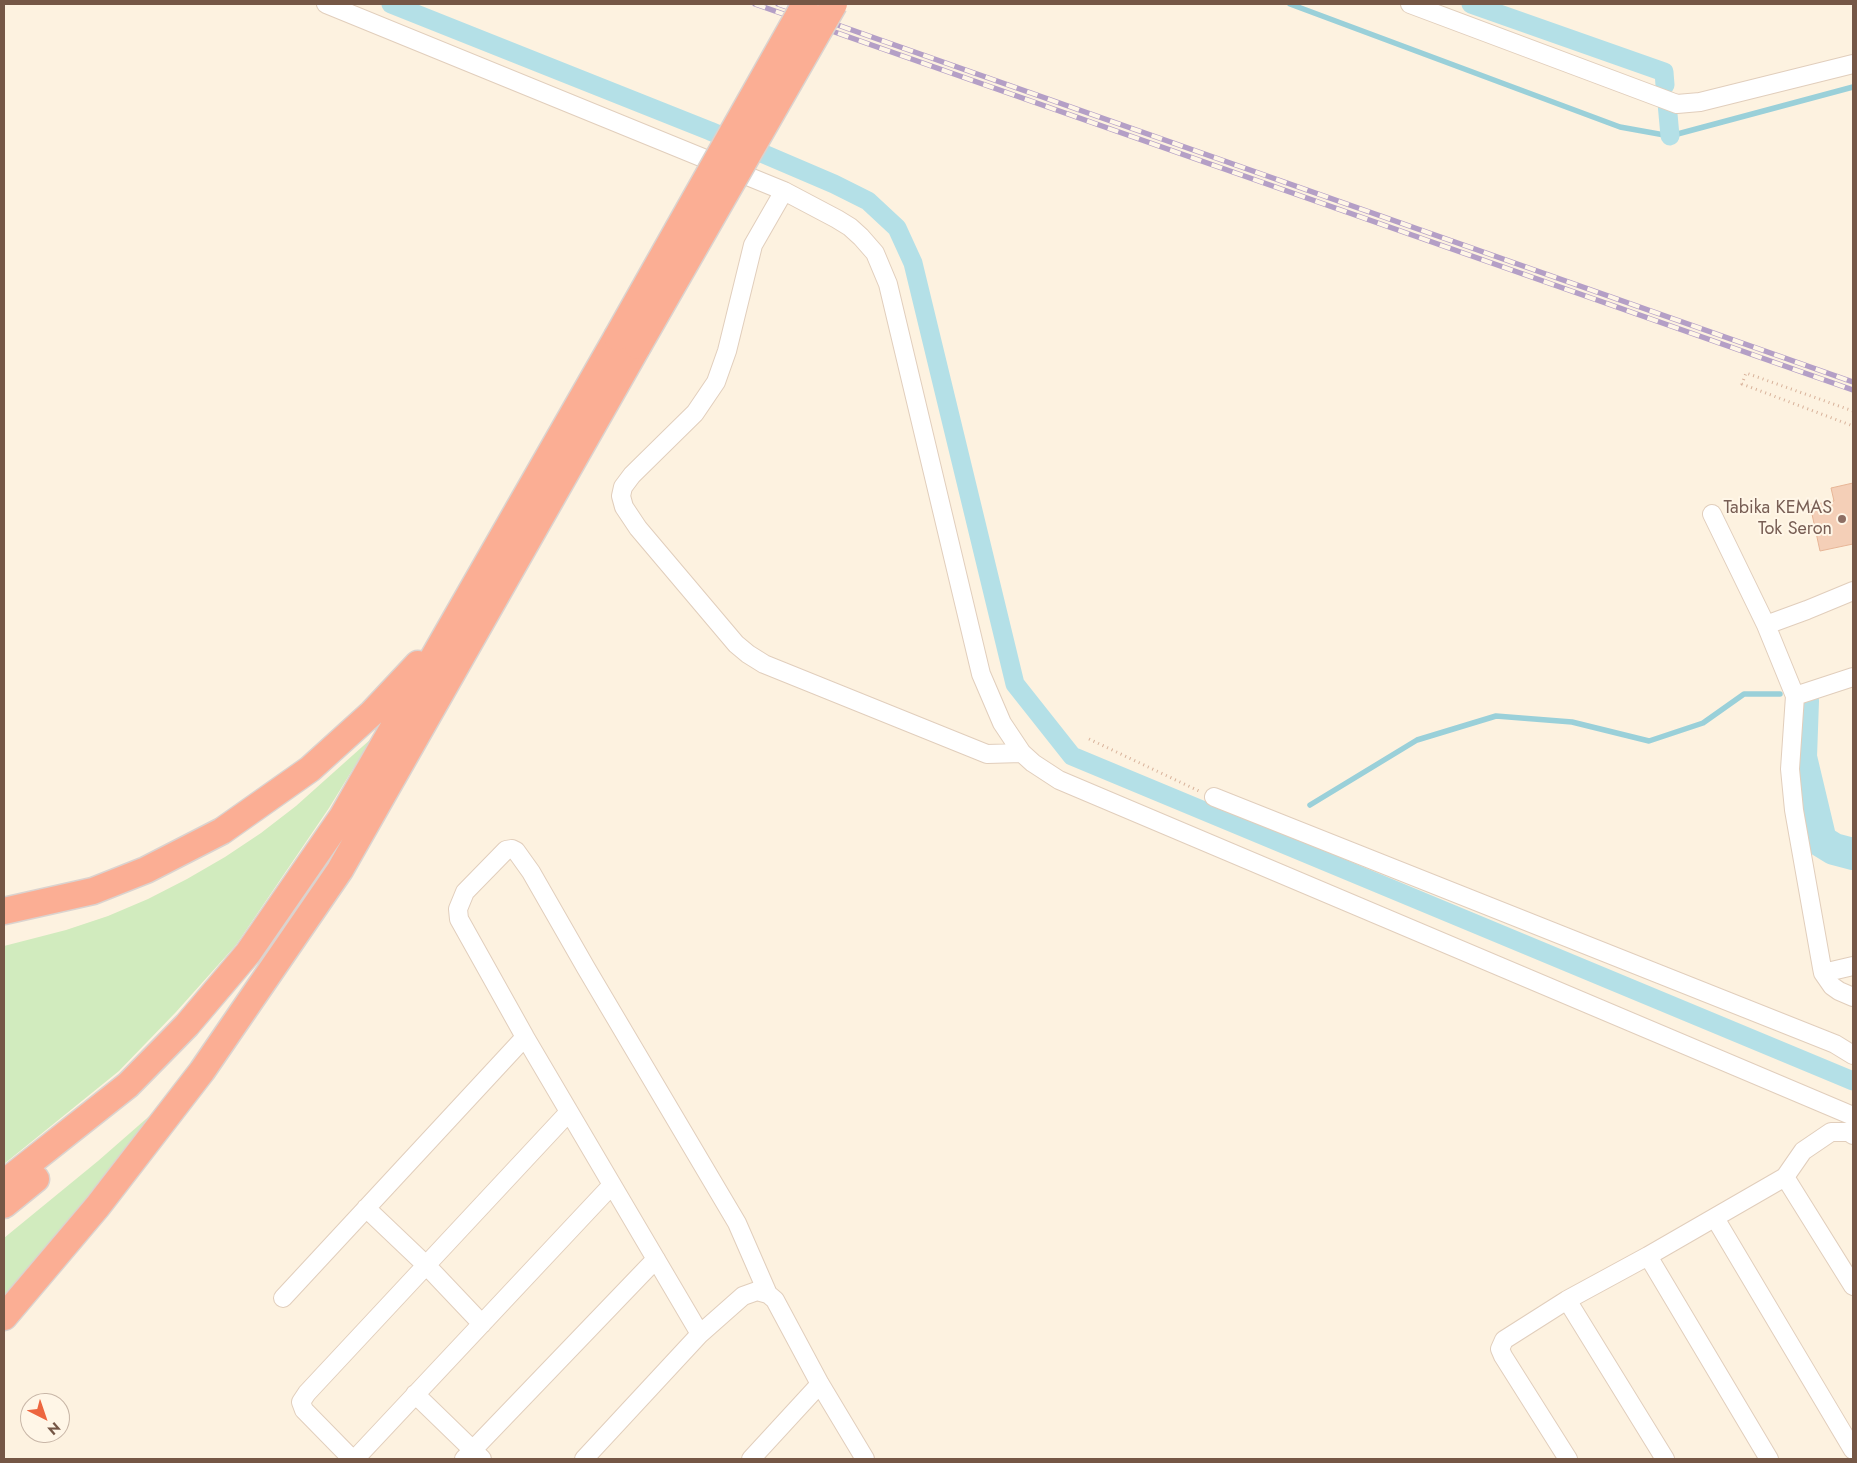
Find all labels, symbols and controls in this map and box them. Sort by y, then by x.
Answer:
place label: Tabika KEMAS Tok Seron [1723,498,1832,540]
marker: Tabika KEMAS Tok Seron [1836,513,1848,525]
north arrow [20,1393,70,1443]
text: N [43,1417,65,1440]

